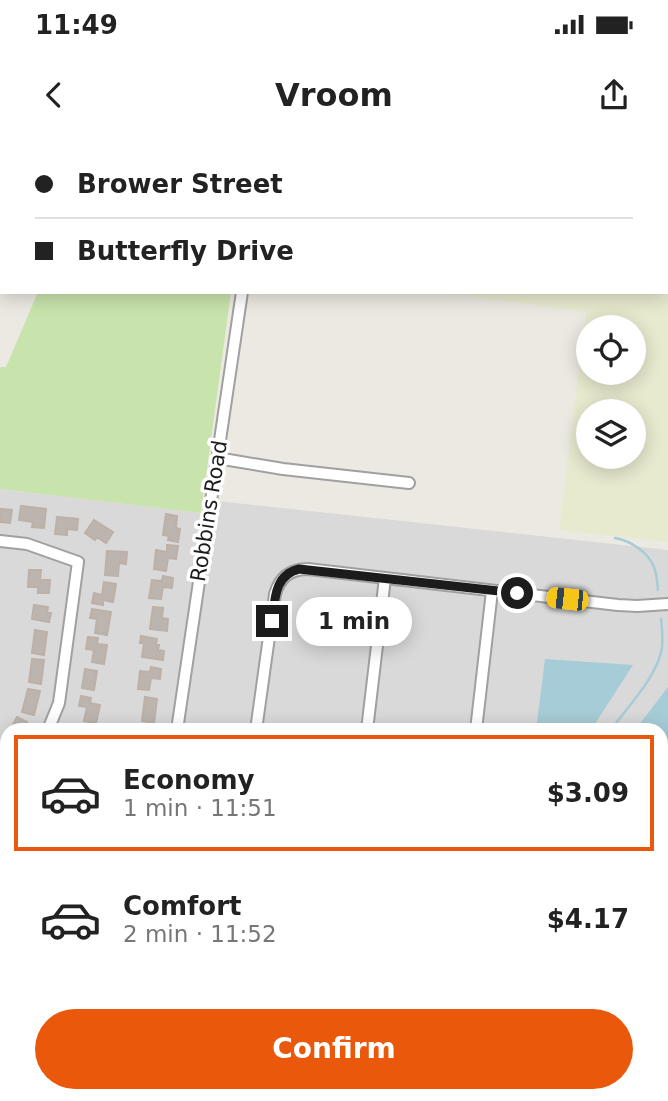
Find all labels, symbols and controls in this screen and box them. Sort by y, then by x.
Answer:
text: 11:49 [35,10,118,40]
icon: back [35,76,73,114]
text: Vroom [275,76,393,114]
icon: share [595,76,633,114]
text: Brower Street [77,169,283,199]
text: Butterfly Drive [77,236,294,266]
map controls [576,315,646,469]
button: locate [576,315,646,385]
button: layers [576,399,646,469]
street label: Robbins Road [186,439,232,583]
route start [501,577,533,609]
car [546,586,589,612]
callout: 1 min [296,596,412,645]
route end [256,605,288,637]
text: 1 min [318,608,390,634]
icon: car [39,762,102,825]
text: Economy [123,765,254,795]
text: $3.09 [547,778,629,808]
text: 1 min · 11:51 [123,795,277,821]
icon: car [39,888,102,951]
text: Comfort [123,891,241,921]
text: $4.17 [547,904,629,934]
text: 2 min · 11:52 [123,921,277,947]
button: Confirm [35,1009,633,1089]

